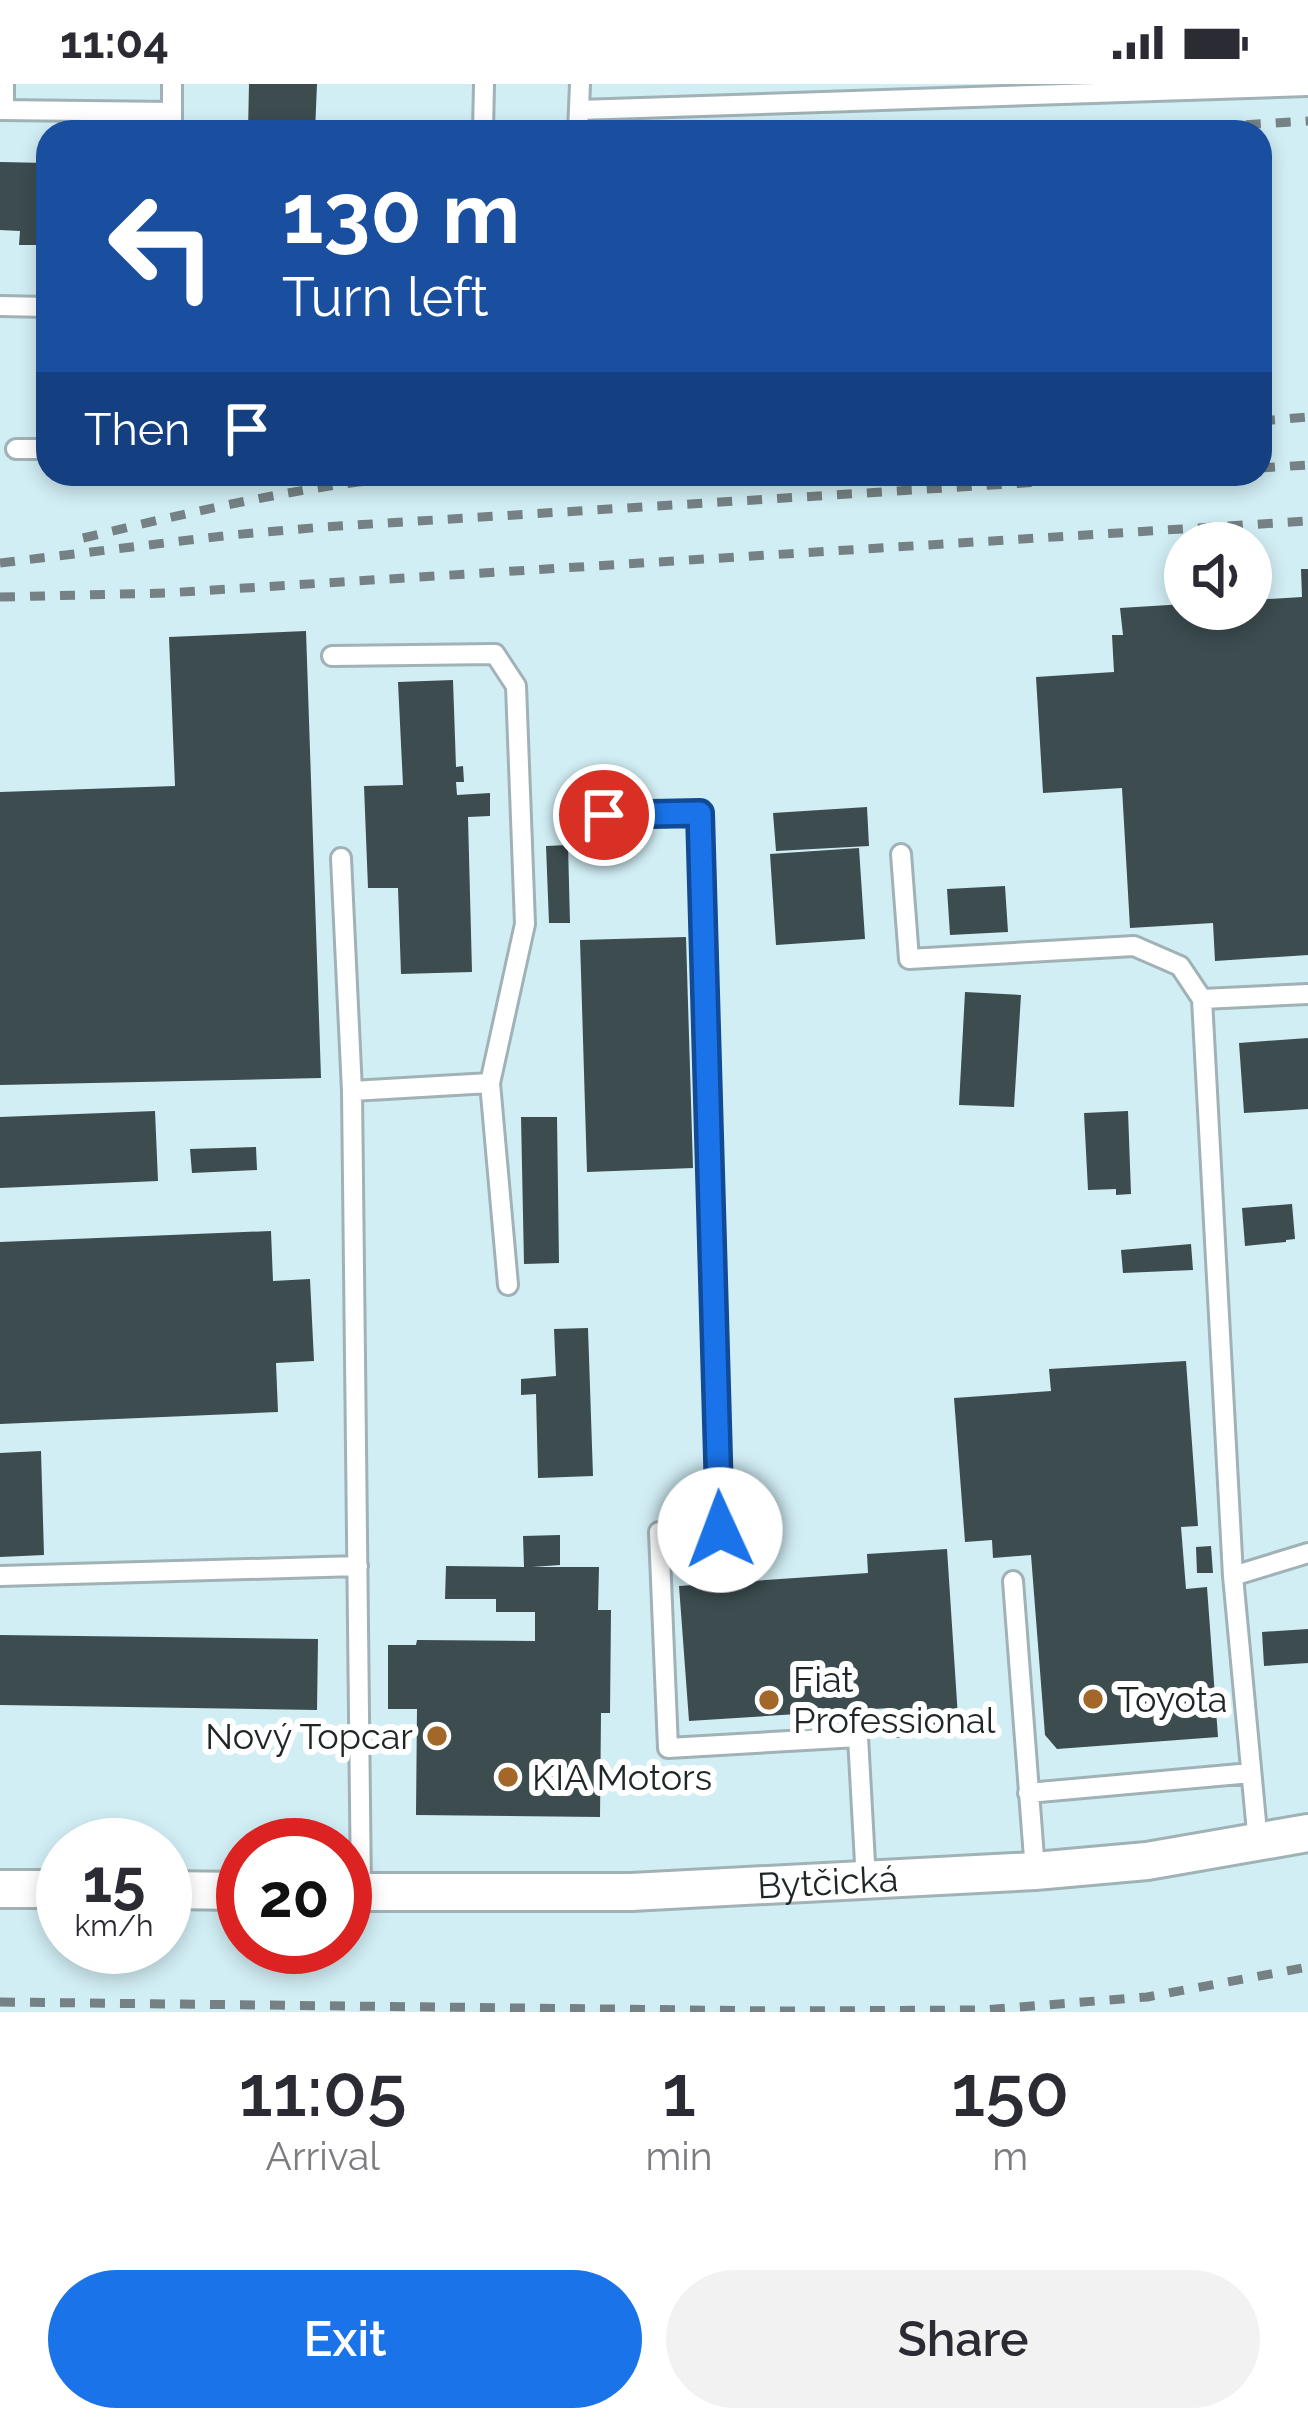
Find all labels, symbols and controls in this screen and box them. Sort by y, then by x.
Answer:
text: 11:04 [60,16,169,69]
text: 130 m [282,164,520,263]
icon: left [84,168,240,324]
text: Turn left [282,265,489,329]
icon: arrive [214,396,280,462]
text: Then [84,403,190,456]
map controls [1164,522,1272,630]
button: sound [1164,522,1272,630]
pin [553,764,655,866]
icon: arrive [571,782,637,848]
position arrow [657,1467,783,1593]
place label: Fiat Professional [793,1658,996,1741]
place label: Toyota [1117,1678,1227,1720]
marker: Toyota [1080,1686,1106,1712]
marker: Fiat Professional [756,1687,782,1713]
place label: Nový Topcar [205,1715,413,1757]
marker: Nový Topcar [424,1723,450,1749]
place label: KIA Motors [532,1756,712,1798]
marker: KIA Motors [495,1764,521,1790]
speed limit sign: 20 [216,1818,372,1974]
text: 15 [83,1846,145,1916]
street label: Bytčická [756,1857,899,1906]
text: km/h [74,1908,154,1943]
text: 11:05 [239,2048,407,2133]
text: 1 [662,2048,696,2133]
text: 150 [951,2048,1069,2133]
text: Arrival [266,2133,380,2179]
text: min [645,2133,713,2179]
text: m [992,2133,1028,2179]
button: Exit [48,2270,642,2408]
button: Share [666,2270,1260,2408]

